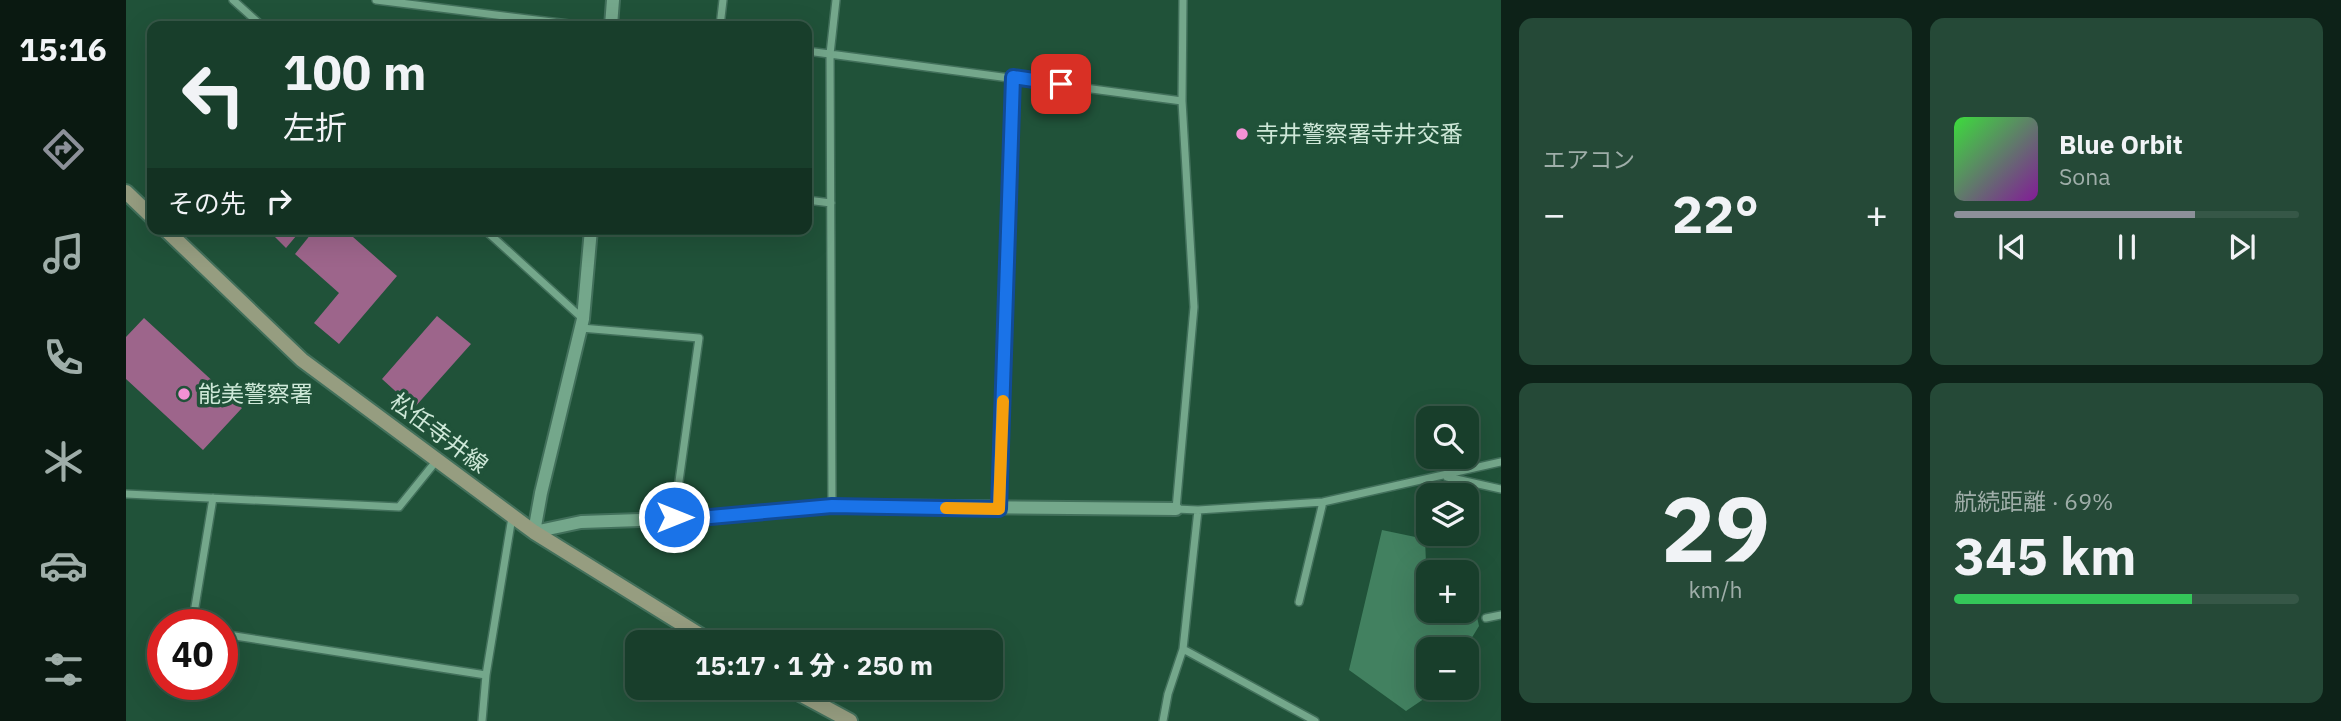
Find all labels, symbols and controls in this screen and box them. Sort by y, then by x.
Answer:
text: 15:16 [19,28,107,70]
text: 100 m [283,40,427,103]
icon: left [168,49,259,140]
pin [1031,54,1091,114]
icon: arrive [1042,65,1080,103]
text: 左折 [283,106,347,148]
place label: 寺井警察署寺井交番 [1256,118,1463,148]
icon: directions [39,125,88,174]
marker: 寺井警察署寺井交番 [1234,126,1250,142]
text: Blue Orbit [2059,127,2183,161]
text: エアコン [1543,144,1635,174]
text: Sona [2059,161,2111,191]
text: 22° [1672,180,1759,247]
icon: right [260,182,298,220]
text: その先 [168,186,246,220]
text: − [1543,189,1566,238]
text: + [1865,189,1888,238]
icon: previous [1993,228,2031,266]
icon: pause [2108,228,2146,266]
icon: next [2223,228,2261,266]
icon: music [39,229,88,278]
icon: phone [39,333,88,382]
place label: 能美警察署 [198,378,313,408]
marker: 能美警察署 [176,386,192,402]
street label: 松任寺井線 [385,386,495,479]
map controls [1416,406,1479,700]
button: search [1416,406,1479,469]
icon: climate [39,437,88,486]
text: 29 [1661,469,1770,587]
position arrow [637,480,711,554]
button: layers [1416,483,1479,546]
text: 航続距離 · 69% [1954,486,2113,516]
text: 345 km [1954,522,2136,589]
icon: car [39,541,88,590]
button: + [1416,560,1479,623]
text: km/h [1688,574,1743,604]
speed limit sign: 40 [147,609,238,700]
button: − [1416,637,1479,700]
icon: filters [39,645,88,694]
text: 15:17 · 1 分 · 250 m [695,648,933,682]

